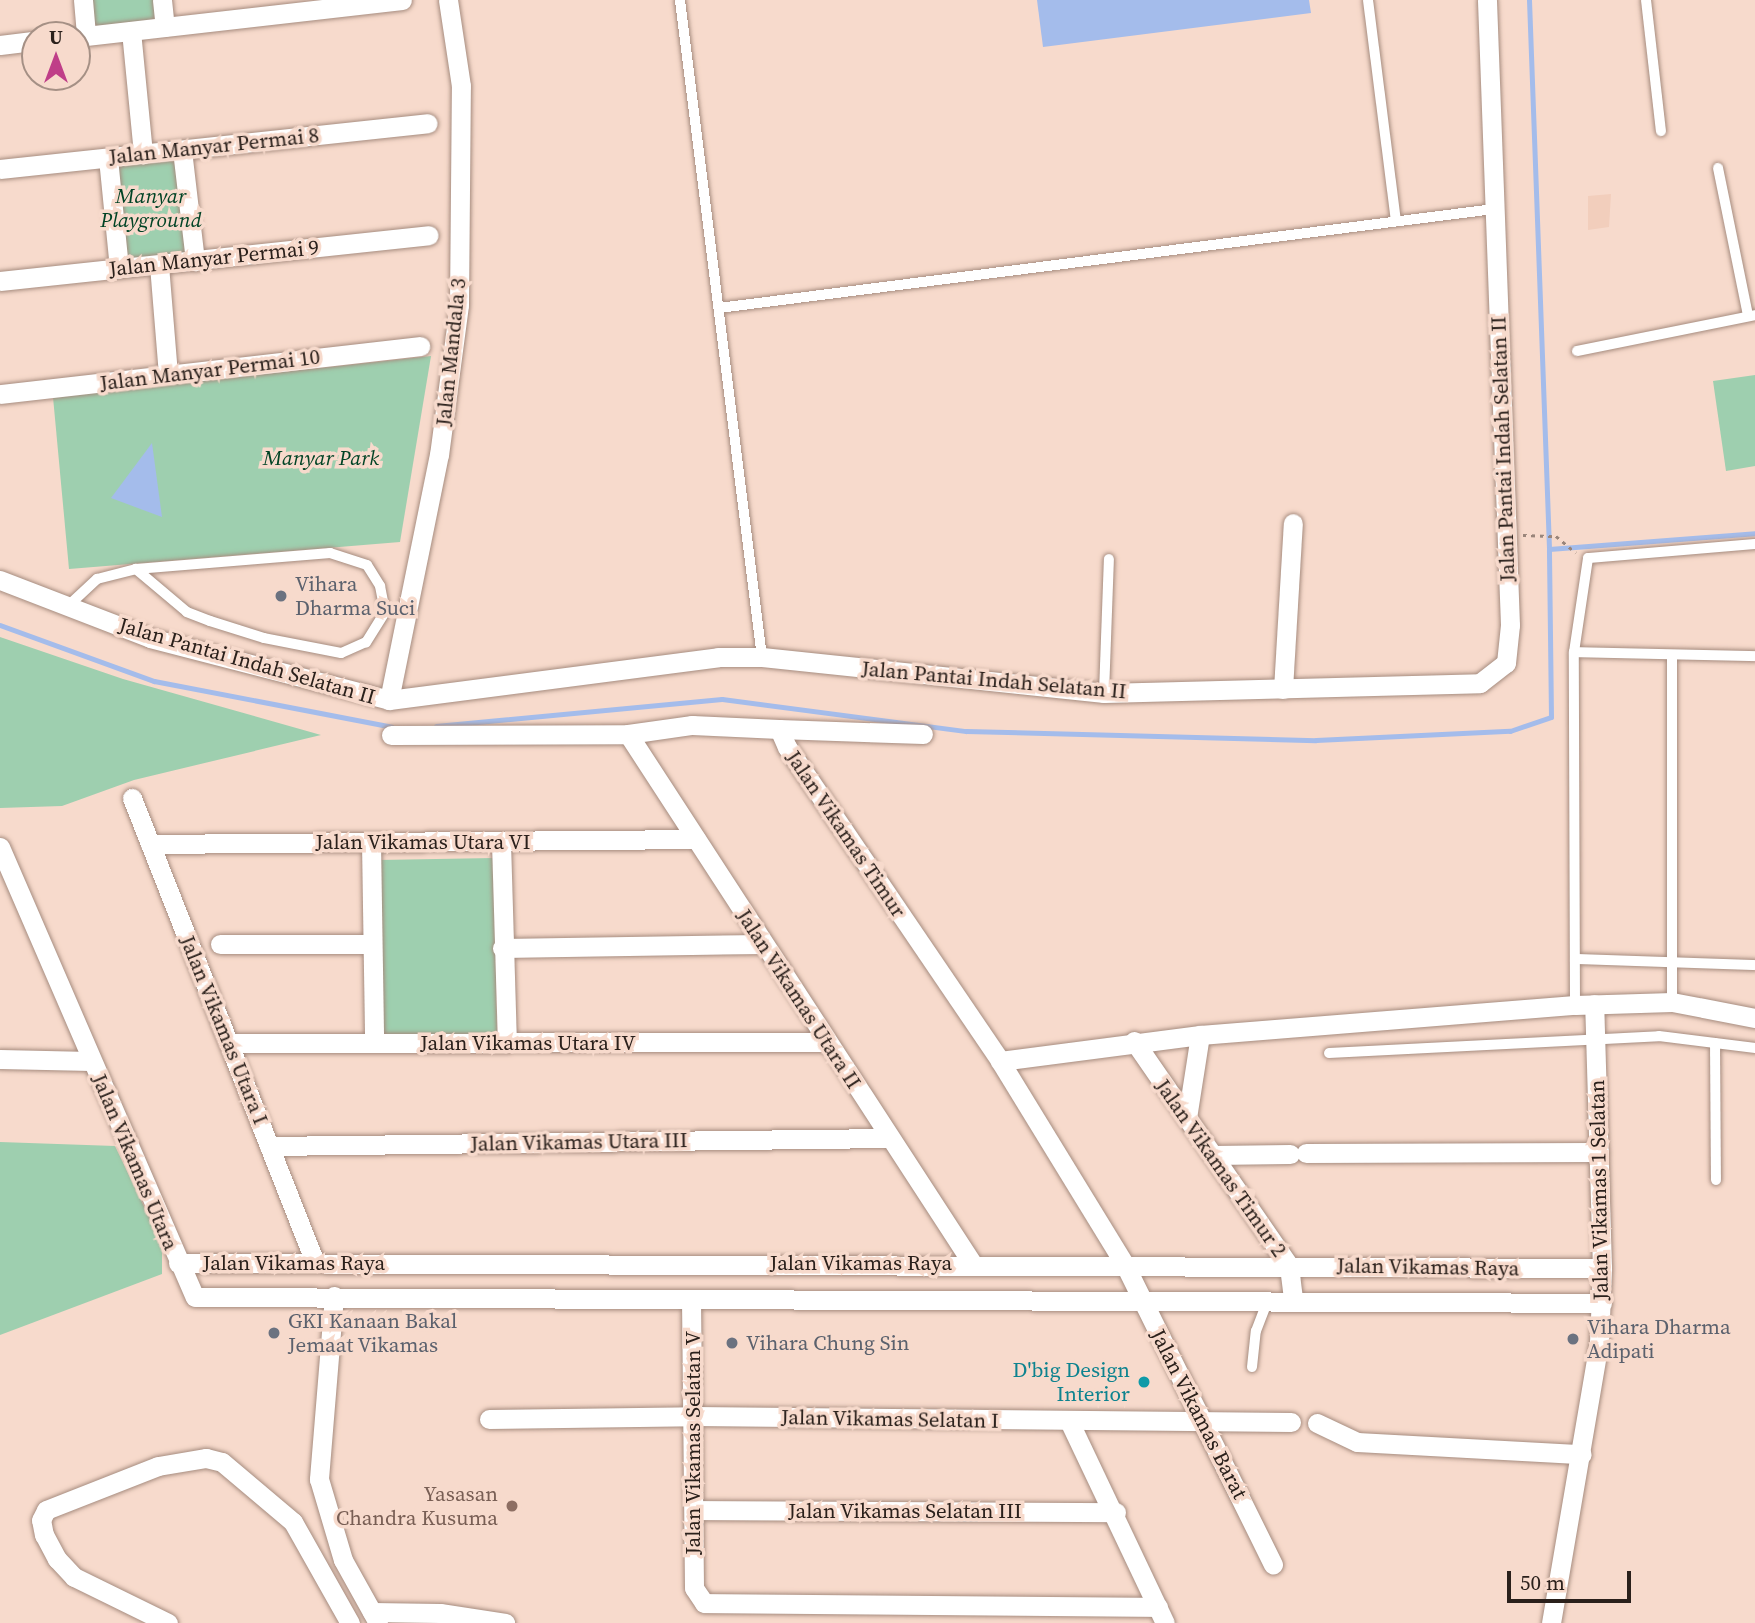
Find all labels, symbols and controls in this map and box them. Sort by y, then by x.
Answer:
north arrow [21,21,91,91]
text: U [49,24,63,50]
street label: Jalan Manyar Permai 8 [108,122,320,170]
park label: Manyar Playground [100,183,202,233]
street label: Jalan Manyar Permai 9 [108,234,320,282]
street label: Jalan Mandala 3 [431,277,471,427]
street label: Jalan Pantai Indah Selatan II [1486,316,1520,582]
street label: Jalan Manyar Permai 10 [99,344,321,396]
park label: Manyar Park [263,445,379,471]
place label: Vihara Dharma Suci [295,571,415,621]
marker: Vihara Dharma Suci [273,588,289,604]
street label: Jalan Pantai Indah Selatan II [116,612,378,710]
street label: Jalan Pantai Indah Selatan II [861,656,1127,704]
street label: Jalan Vikamas Timur [781,745,911,923]
street label: Jalan Vikamas Utara VI [315,829,531,855]
street label: Jalan Vikamas Utara II [731,904,867,1094]
street label: Jalan Vikamas Utara I [174,932,274,1128]
street label: Jalan Vikamas Utara IV [420,1030,636,1056]
street label: Jalan Vikamas Utara [86,1070,184,1254]
street label: Jalan Vikamas Timur 2 [1150,1074,1292,1262]
street label: Jalan Vikamas 1 Selatan [1584,1079,1614,1301]
street label: Jalan Vikamas Utara III [470,1128,688,1156]
street label: Jalan Vikamas Raya [203,1250,385,1276]
street label: Jalan Vikamas Raya [770,1250,952,1276]
street label: Jalan Vikamas Raya [1336,1253,1520,1281]
place label: GKI Kanaan Bakal Jemaat Vikamas [288,1308,457,1358]
place label: Vihara Dharma Adipati [1587,1314,1731,1364]
marker: GKI Kanaan Bakal Jemaat Vikamas [266,1325,282,1341]
street label: Jalan Vikamas Barat [1145,1325,1253,1503]
place label: Vihara Chung Sin [746,1330,909,1356]
street label: Jalan Vikamas Selatan V [680,1331,706,1555]
marker: Vihara Dharma Adipati [1565,1331,1581,1347]
marker: Vihara Chung Sin [724,1335,740,1351]
place label: D'big Design Interior [1013,1357,1130,1407]
marker: D'big Design Interior [1136,1374,1152,1390]
street label: Jalan Vikamas Selatan I [781,1404,999,1434]
place label: Yasasan Chandra Kusuma [336,1481,498,1531]
marker: Yasasan Chandra Kusuma [504,1498,520,1514]
street label: Jalan Vikamas Selatan III [788,1498,1022,1524]
scale bar [1510,1556,1634,1600]
text: 50 m [1520,1568,1565,1597]

